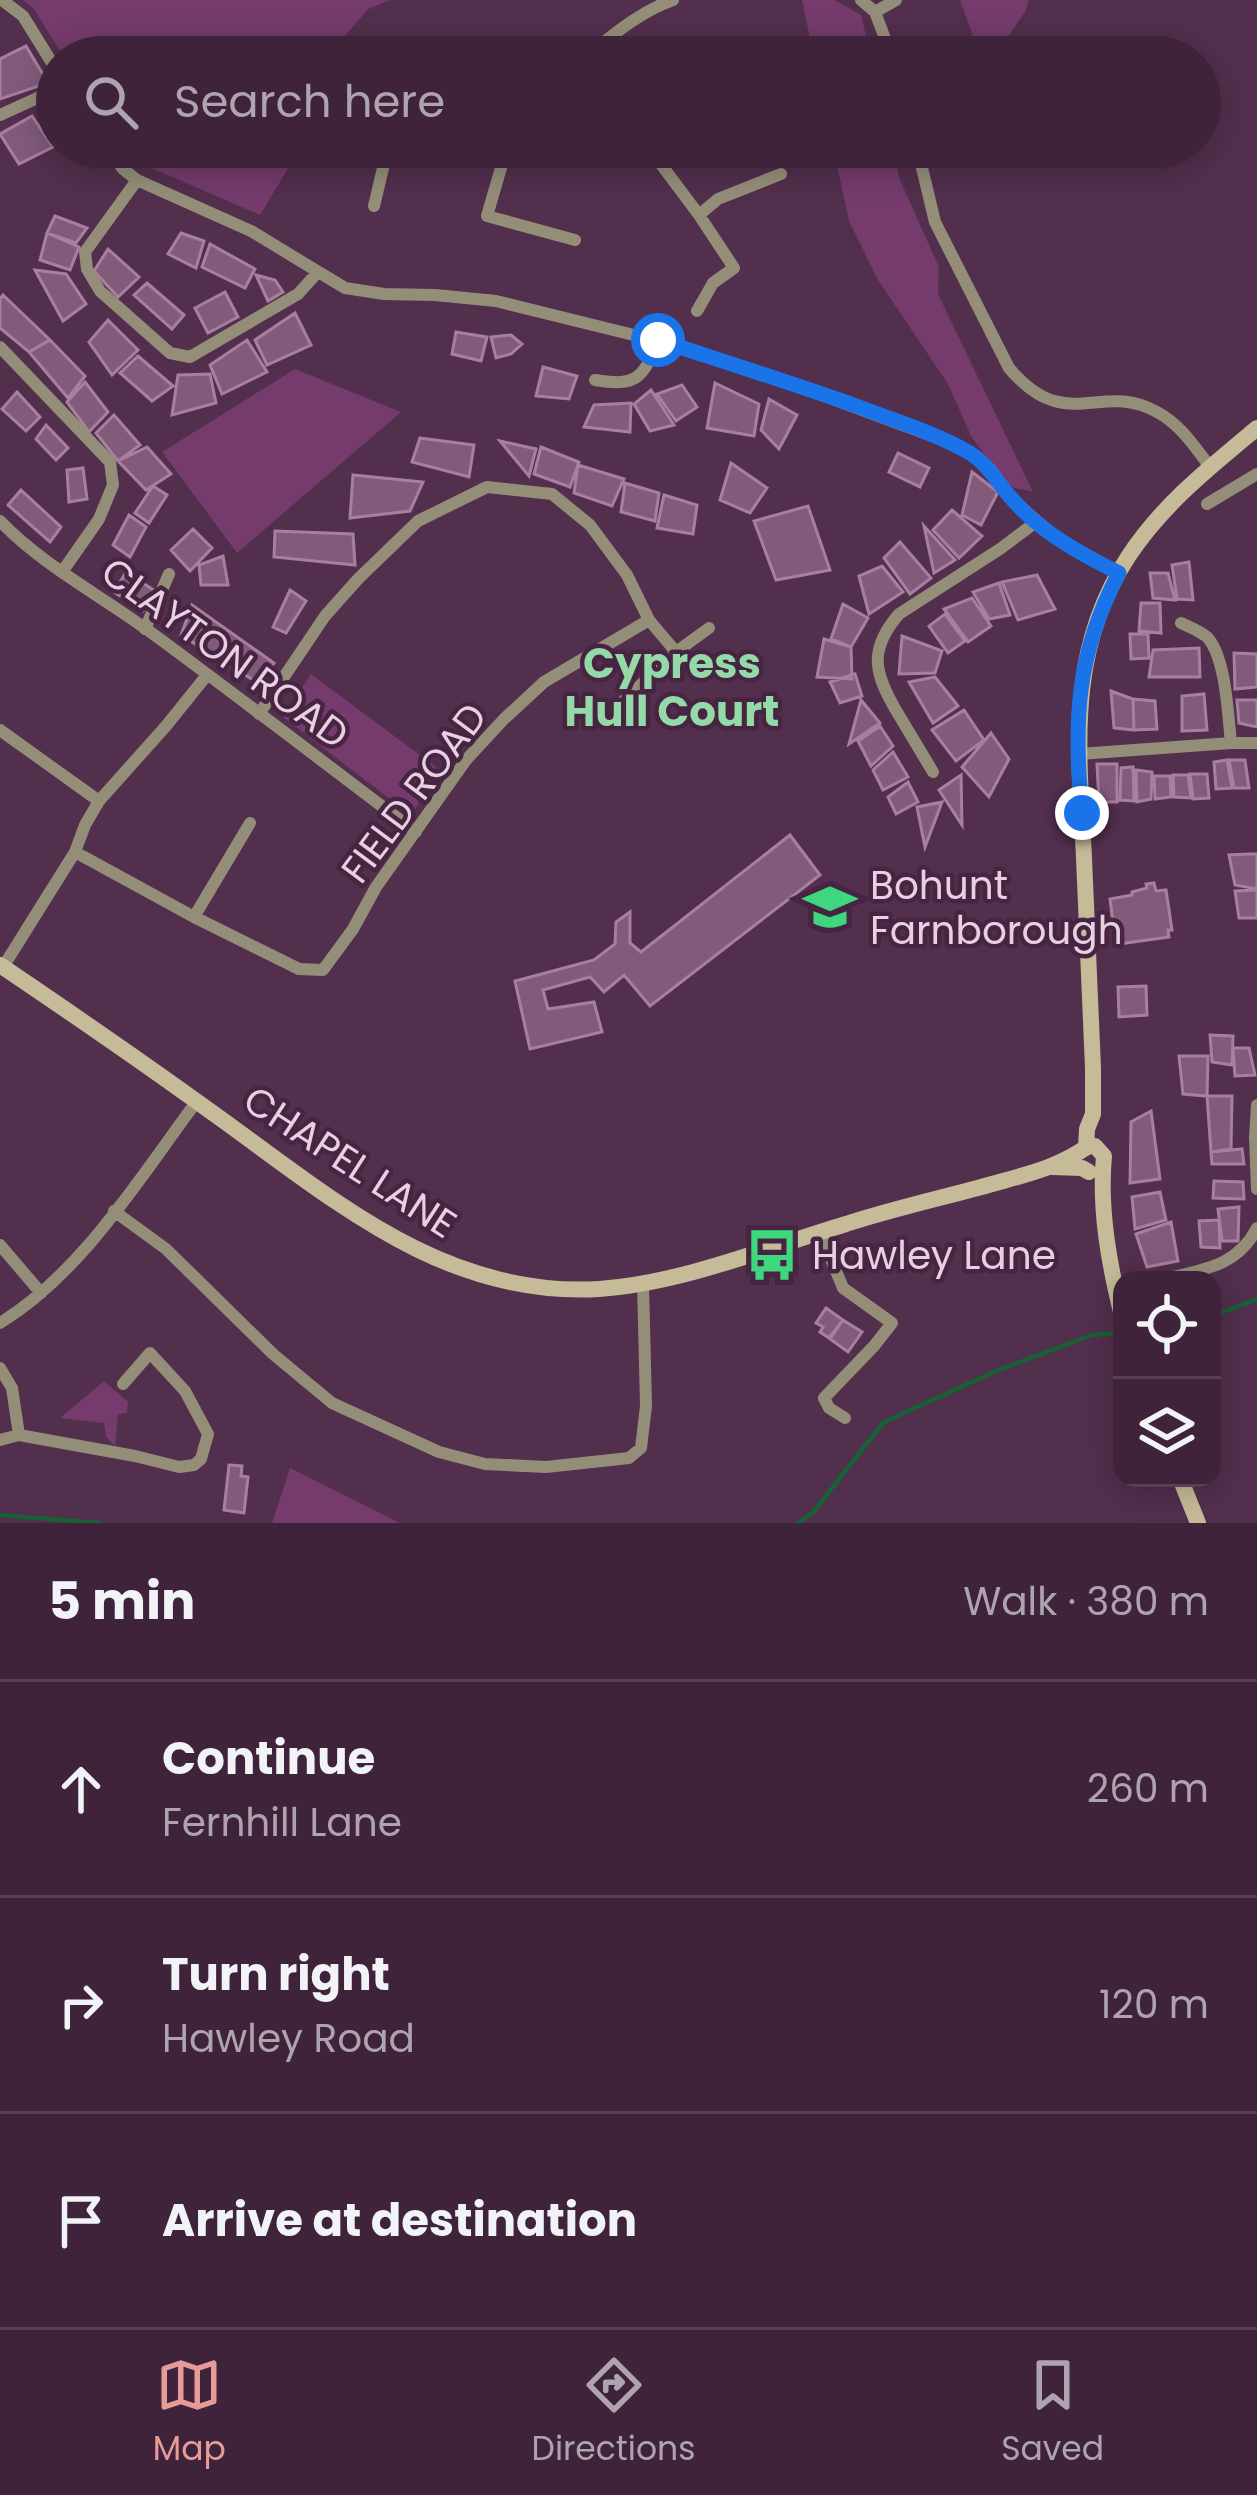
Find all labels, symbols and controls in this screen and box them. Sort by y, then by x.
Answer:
search box [36,36,1221,168]
icon: search [78,69,144,135]
text: Search here [174,70,445,133]
route start [631,313,685,367]
street label: CLAYTON ROAD [90,544,360,762]
district label: Cypress Hull Court [565,634,779,741]
street label: FIELD ROAD [328,692,500,894]
route end [1055,786,1109,840]
place label: Bohunt Farnborough [870,858,1123,958]
school or university icon: Bohunt Farnborough [801,878,859,936]
street label: CHAPEL LANE [233,1073,467,1251]
bus stop icon: Hawley Lane [743,1226,801,1284]
place label: Hawley Lane [812,1228,1056,1283]
map controls [1113,1271,1221,1487]
button: locate [1113,1271,1221,1379]
button: layers [1113,1379,1221,1487]
text: 5 min [48,1565,195,1637]
text: Walk · 380 m [963,1574,1209,1629]
text: Continue [162,1727,375,1790]
icon: ahead [48,1756,114,1822]
text: 260 m [1087,1761,1209,1816]
text: Fernhill Lane [162,1795,402,1850]
text: Turn right [162,1943,390,2006]
icon: right [48,1972,114,2038]
text: 120 m [1099,1977,1209,2032]
text: Hawley Road [162,2011,415,2066]
icon: arrive [48,2188,114,2254]
text: Arrive at destination [162,2189,637,2252]
tab: Map [153,2352,226,2474]
tab: Directions [532,2352,695,2474]
tab: Saved [1001,2352,1104,2474]

